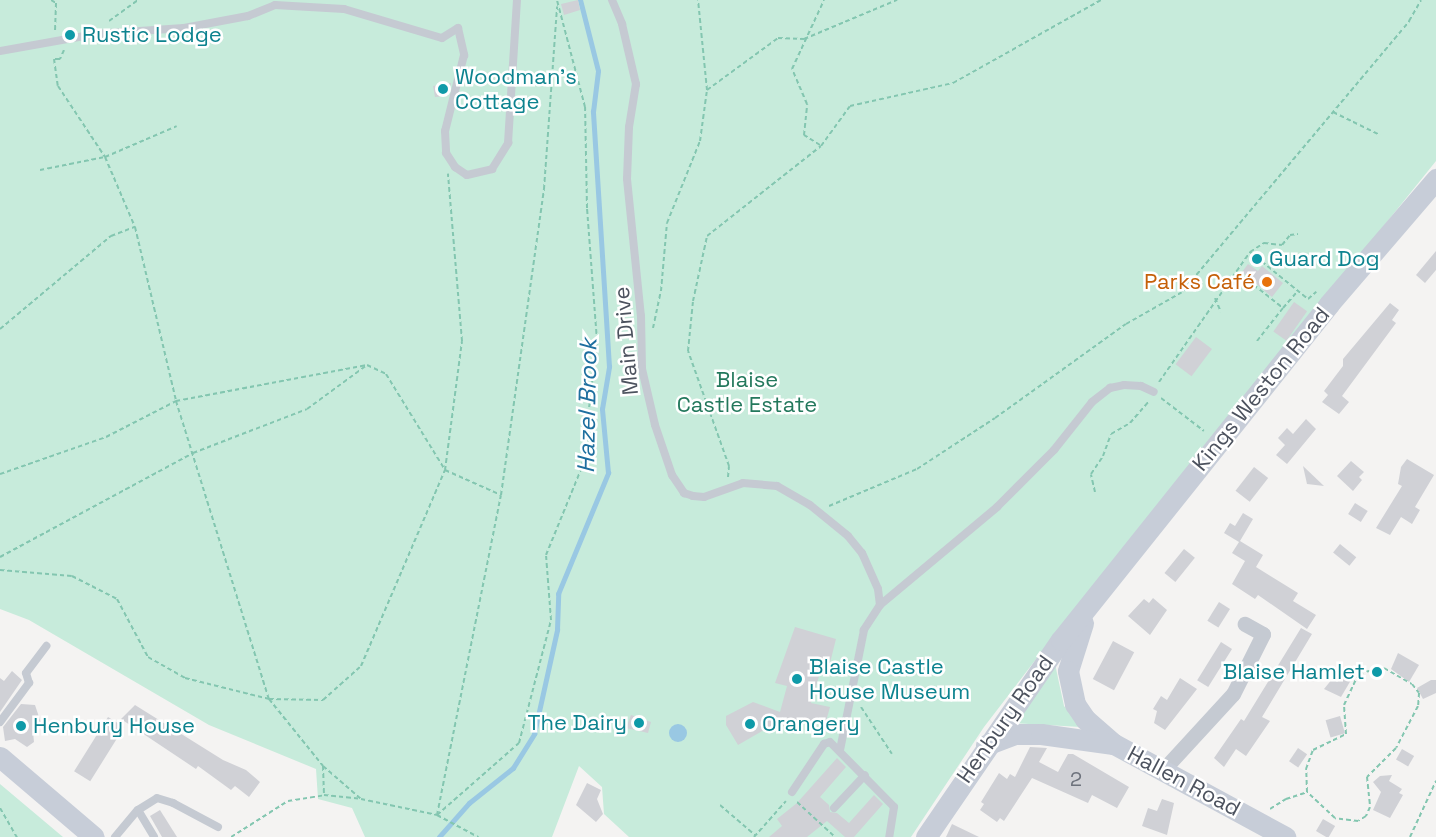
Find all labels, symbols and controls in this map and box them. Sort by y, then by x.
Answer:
place label: Rustic Lodge [82,22,222,48]
marker: Rustic Lodge [63,28,77,42]
place label: Woodman's Cottage [455,63,577,114]
marker: Woodman's Cottage [436,82,450,96]
place label: Guard Dog [1269,246,1380,272]
marker: Guard Dog [1250,252,1264,266]
place label: Parks Café [1144,269,1255,295]
marker: Parks Café [1260,275,1274,289]
street label: Main Drive [608,286,644,396]
street label: Kings Weston Road [1187,302,1335,476]
water label: Hazel Brook [571,338,603,474]
park label: Blaise Castle Estate [677,366,817,418]
street label: Henbury Road [951,650,1059,788]
place label: Blaise Castle House Museum [809,653,970,704]
place label: Blaise Hamlet [1223,659,1365,685]
marker: Blaise Hamlet [1370,665,1384,679]
marker: Blaise Castle House Museum [790,672,804,686]
place label: The Dairy [528,710,627,736]
place label: Orangery [762,711,860,737]
place label: Henbury House [33,713,195,739]
marker: The Dairy [632,716,646,730]
marker: Orangery [743,717,757,731]
marker: Henbury House [14,719,28,733]
street label: Hallen Road [1123,740,1245,822]
house number: 2 [1070,767,1082,791]

